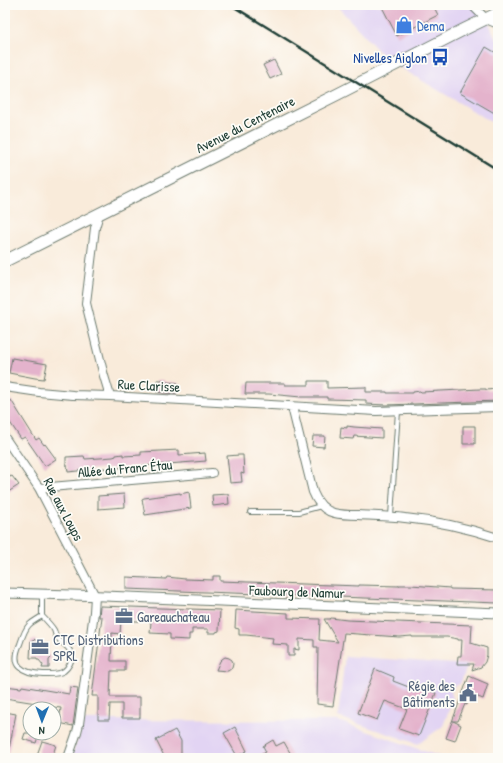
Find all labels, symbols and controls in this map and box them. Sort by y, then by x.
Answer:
shop icon: Dema [394,15,414,35]
place label: Dema [417,16,445,35]
bus stop icon: Nivelles Aiglon [430,47,450,67]
place label: Nivelles Aiglon [353,48,427,68]
street label: Avenue du Centenaire [192,91,298,157]
street label: Rue Clarisse [117,374,181,396]
street label: Allée du Franc Étau [77,454,173,482]
street label: Rue aux Loups [38,474,89,544]
street label: Faubourg de Namur [248,580,346,603]
office icon: Gareauchateau [114,606,134,626]
place label: Gareauchateau [137,607,210,626]
place label: CTC Distributions SPRL [53,630,143,665]
office icon: CTC Distributions SPRL [30,637,50,657]
place label: Régie des Bâtiments [403,676,455,711]
public building icon: Régie des Bâtiments [458,683,478,703]
north arrow [22,701,62,741]
text: N [39,724,45,738]

